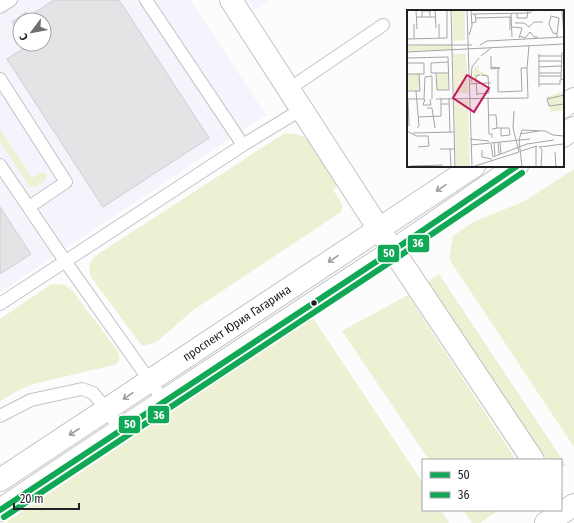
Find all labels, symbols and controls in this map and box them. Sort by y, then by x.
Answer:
inset map [407,10,564,167]
north arrow [12,12,52,52]
text: С [17,31,31,43]
one-way arrow [436,183,447,192]
line badge: 36 [407,234,430,253]
text: 36 [412,237,424,250]
line badge: 50 [377,244,400,263]
text: 50 [383,247,395,260]
one-way arrow [327,256,339,264]
street label: проспект Юрия Гагарина [180,282,294,364]
unlabelled marker [309,298,319,308]
one-way arrow [123,392,134,400]
line badge: 36 [147,405,170,424]
text: 36 [153,409,165,422]
line badge: 50 [118,415,141,434]
text: 50 [124,418,136,431]
one-way arrow [68,428,80,436]
legend [422,459,562,511]
text: 50 [458,468,470,482]
scale bar [14,485,79,511]
text: 36 [458,488,469,502]
text: 20 m [20,492,44,506]

